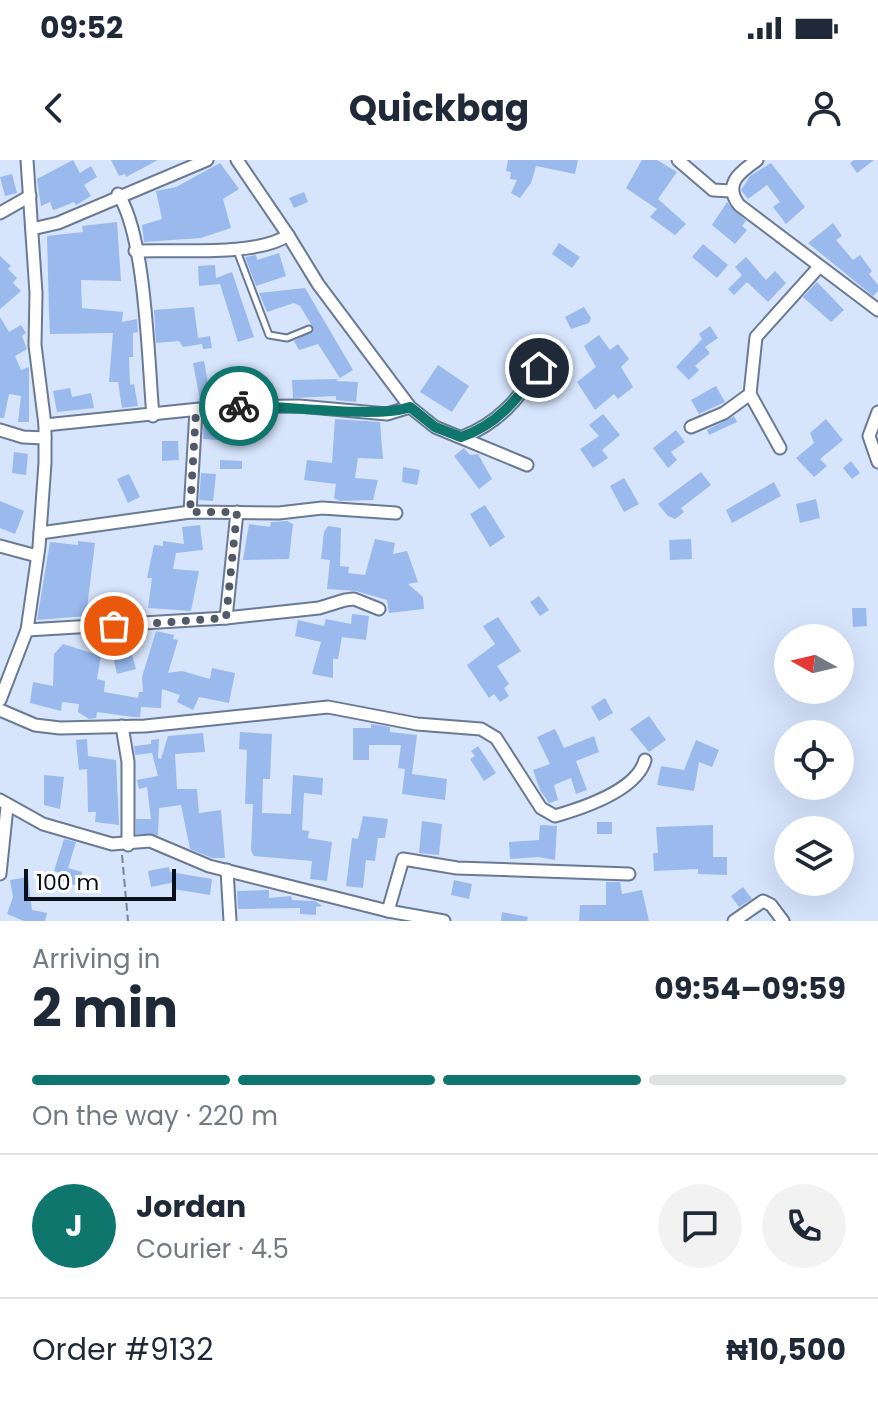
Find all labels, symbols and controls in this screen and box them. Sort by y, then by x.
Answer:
text: 09:52 [40,6,123,49]
text: Quickbag [349,83,529,134]
icon: back [32,86,76,130]
icon: person [802,86,846,130]
pin [505,334,573,402]
icon: home [517,346,561,390]
courier [199,366,279,446]
icon: bike [217,384,261,428]
pin [80,592,148,660]
icon: bag [92,604,136,648]
north arrow [774,624,854,704]
map controls [774,624,854,896]
button: locate [774,720,854,800]
button: layers [774,816,854,896]
scale bar [24,865,176,901]
text: 100 m [36,867,99,898]
text: Arriving in [32,941,161,977]
text: 09:54–09:59 [654,967,846,1010]
text: 2 min [32,972,178,1045]
text: On the way · 220 m [32,1098,278,1134]
button: chat [658,1184,742,1268]
button: phone [762,1184,846,1268]
text: Jordan [136,1185,246,1228]
text: J [65,1204,83,1247]
text: Courier · 4.5 [136,1231,289,1267]
text: Order #9132 [32,1328,213,1371]
text: ₦10,500 [726,1328,846,1371]

